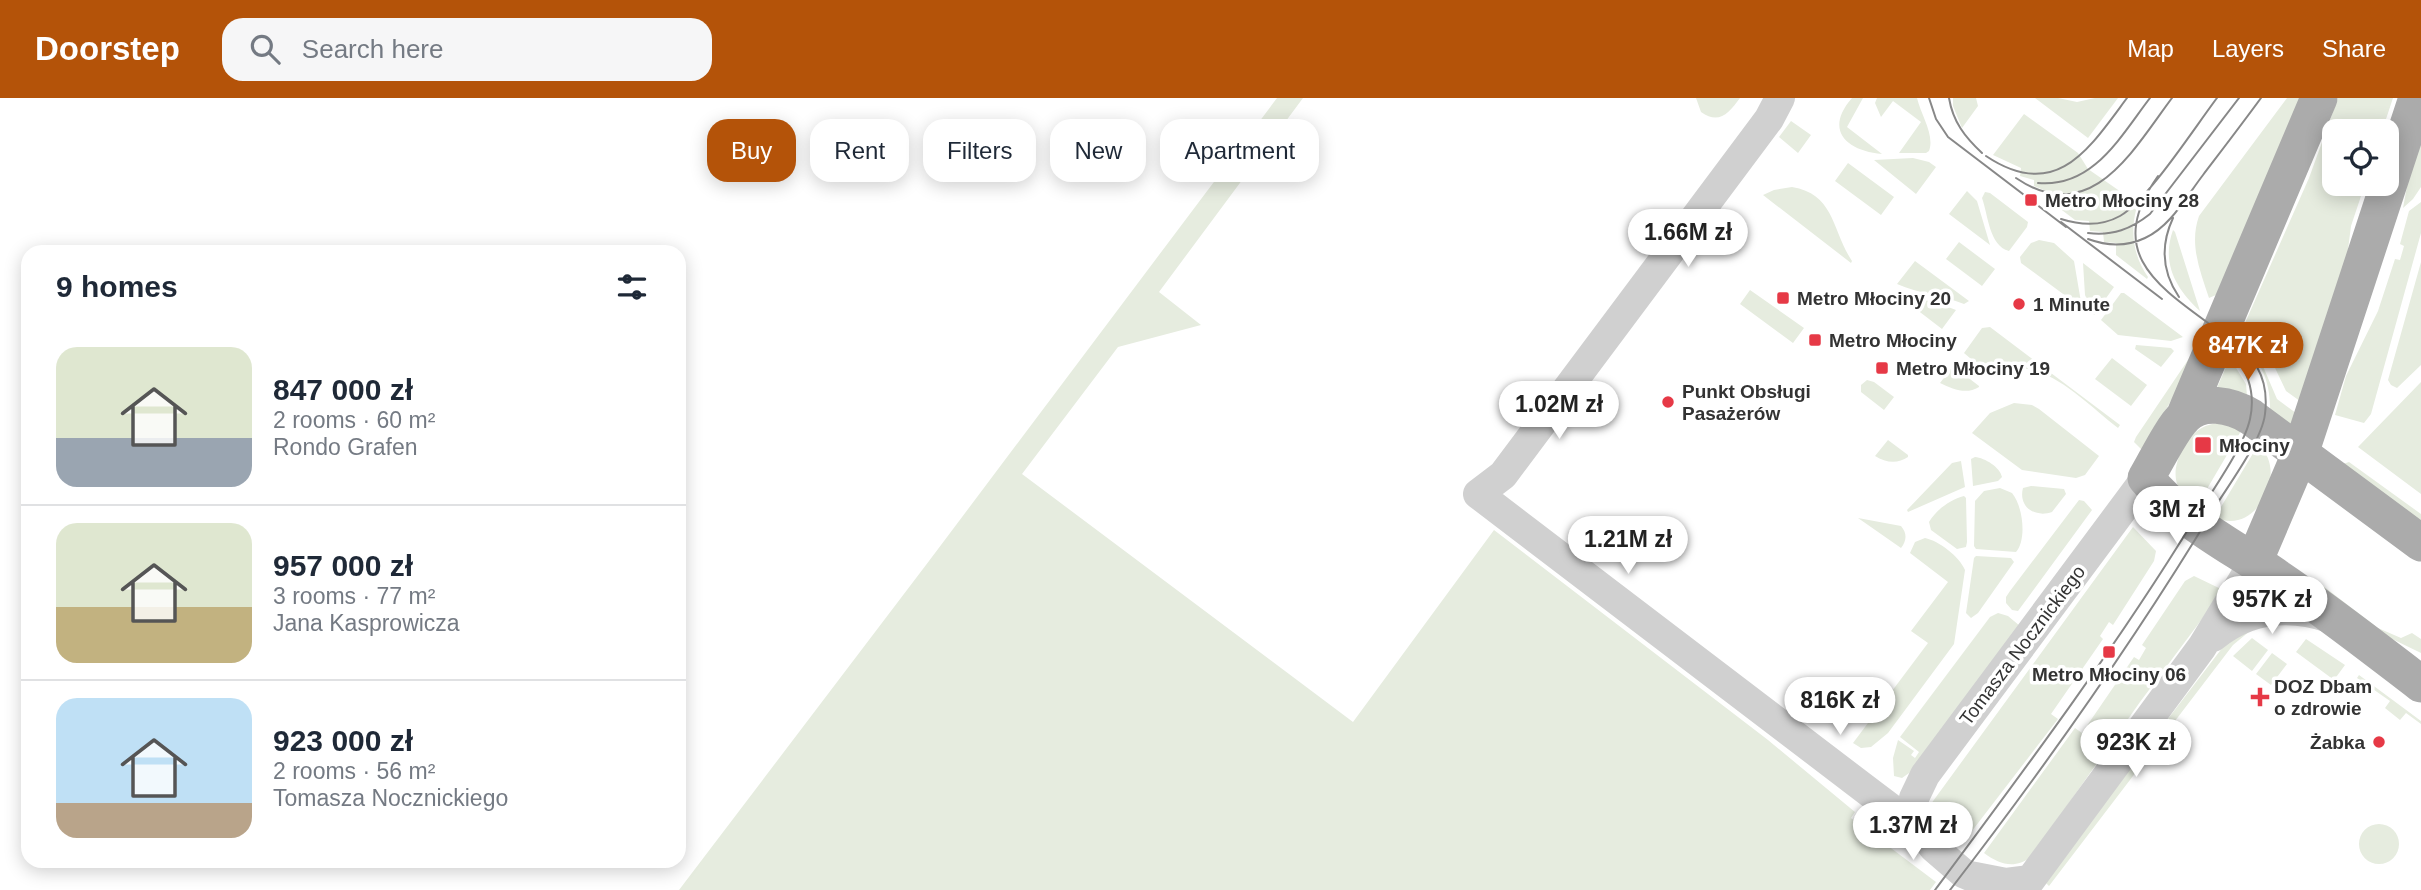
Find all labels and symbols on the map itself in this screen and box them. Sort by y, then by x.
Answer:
place label: Metro Młociny 28 [2045,190,2199,211]
marker: Metro Młociny 28 [2023,192,2039,208]
pin: 1.66M zł [1616,209,1760,269]
place label: Metro Młociny 20 [1797,288,1951,309]
marker: Metro Młociny 20 [1775,290,1791,306]
place label: 1 Minute [2033,294,2110,315]
marker: 1 Minute [2011,296,2027,312]
pin: 847K zł [2183,322,2313,382]
place label: Metro Młociny [1829,330,1957,351]
marker: Metro Młociny [1807,332,1823,348]
place label: Metro Młociny 19 [1896,358,2050,379]
marker: Metro Młociny 19 [1874,360,1890,376]
place label: Punkt Obsługi Pasażerów [1682,381,1811,424]
pin: 1.02M zł [1487,382,1631,441]
marker: Punkt Obsługi Pasażerów [1660,394,1676,410]
marker: Młociny [2193,435,2213,455]
place label: Młociny [2219,435,2290,456]
pin: 3M zł [2128,486,2226,546]
pin: 1.21M zł [1556,517,1700,576]
street label: Tomasza Nocznickiego [1956,561,2089,729]
pin: 957K zł [2207,576,2337,636]
marker: Metro Młociny 06 [2101,644,2117,660]
place label: Metro Młociny 06 [2032,664,2186,685]
place label: DOZ Dbam o zdrowie [2274,676,2372,719]
pin: 816K zł [1775,678,1905,737]
marker: DOZ Dbam o zdrowie [2252,689,2268,705]
pin: 923K zł [2071,720,2201,779]
place label: Żabka [2310,732,2365,753]
marker: Żabka [2371,734,2387,750]
pin: 1.37M zł [1841,802,1985,862]

